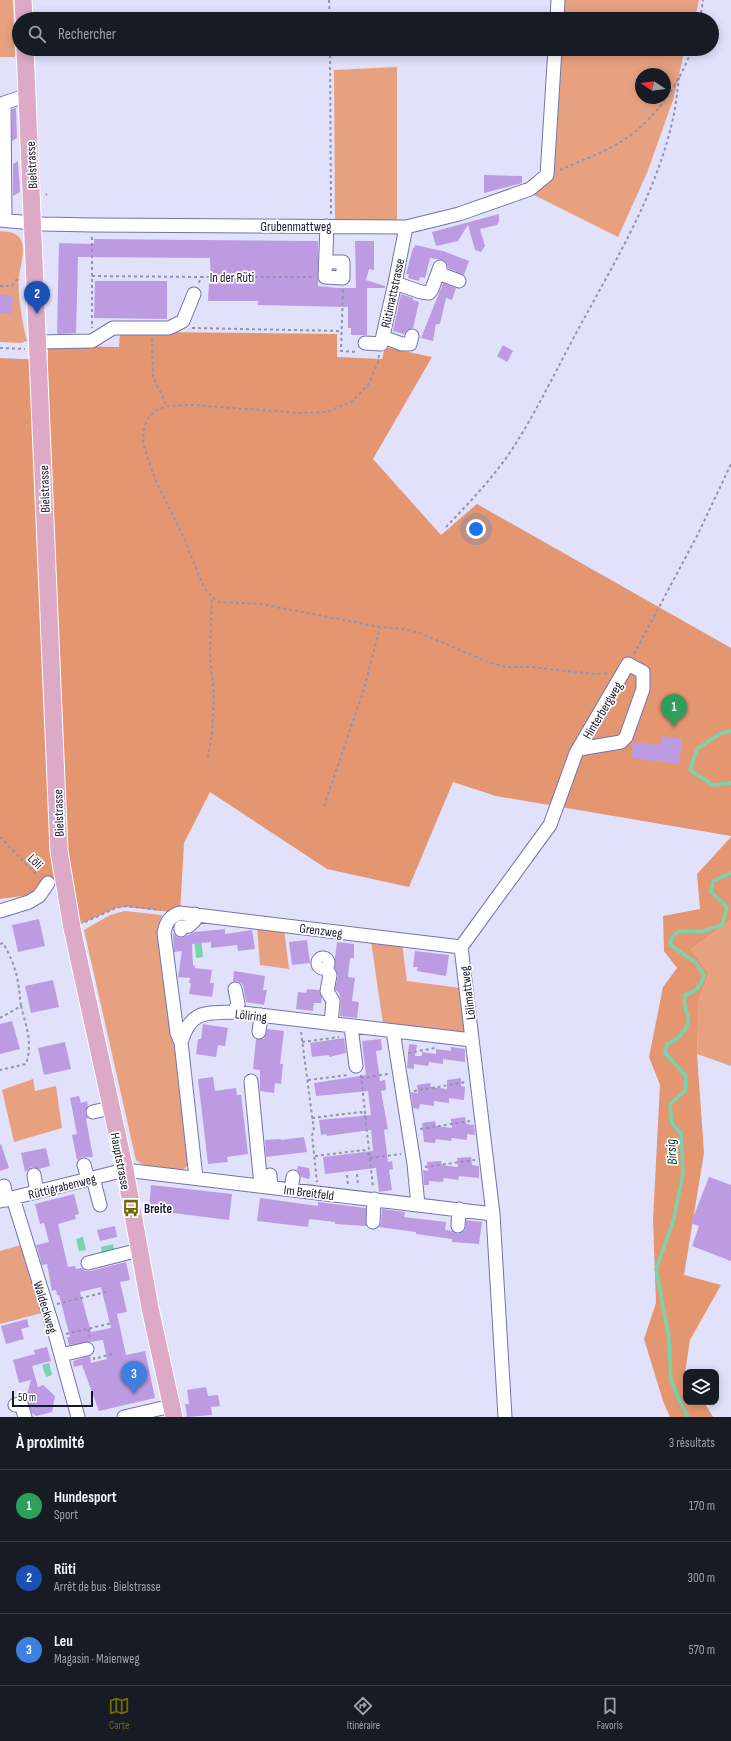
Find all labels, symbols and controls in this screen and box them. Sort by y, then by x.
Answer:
search box [12,12,719,56]
icon: search [26,23,48,45]
text: Rechercher [58,25,116,44]
north arrow [635,68,671,104]
street label: Bielstrasse [23,141,41,189]
street label: Grubenmattweg [261,219,331,235]
street label: Rütimattstrasse [378,257,408,329]
street label: In der Rüti [210,270,254,286]
pin: 2 [24,281,50,314]
street label: Bielstrasse [36,465,54,513]
your location [466,519,486,539]
street label: Hinterbergweg [579,679,626,742]
pin: 1 [661,694,687,727]
street label: Bielstrasse [50,789,68,837]
street label: Löli [24,851,46,873]
street label: Grenzweg [298,920,343,942]
street label: Lölimattweg [457,965,479,1021]
street label: Löliring [234,1006,268,1026]
street label: Hauptstrasse [107,1131,133,1191]
water label: Birsig [662,1138,681,1165]
street label: Rüttigrabenweg [27,1171,98,1203]
street label: Im Breitfeld [283,1182,335,1204]
bus stop icon: Breite [121,1198,141,1218]
place label: Breite [144,1201,173,1217]
street label: Waldeckweg [29,1279,61,1335]
pin: 3 [121,1361,147,1394]
map controls [683,1369,719,1405]
button: layers [683,1369,719,1405]
scale bar [12,1389,93,1408]
text: 50 m [18,1391,36,1404]
text: À proximité [16,1433,84,1453]
text: 3 résultats [669,1435,715,1451]
text: Hundesport [54,1488,117,1507]
text: 1 [26,1498,32,1514]
text: 170 m [689,1498,715,1514]
text: Sport [54,1507,78,1523]
text: Rüti [54,1560,76,1579]
text: 2 [26,1570,32,1586]
text: 300 m [688,1570,715,1586]
text: Arrêt de bus · Bielstrasse [54,1579,161,1595]
text: Leu [54,1632,73,1651]
text: 3 [26,1642,32,1658]
text: 570 m [688,1642,715,1658]
text: Magasin · Maienweg [54,1651,140,1667]
tab: Carte [108,1695,130,1732]
tab: Itinéraire [347,1695,380,1732]
tab: Favoris [597,1695,623,1732]

